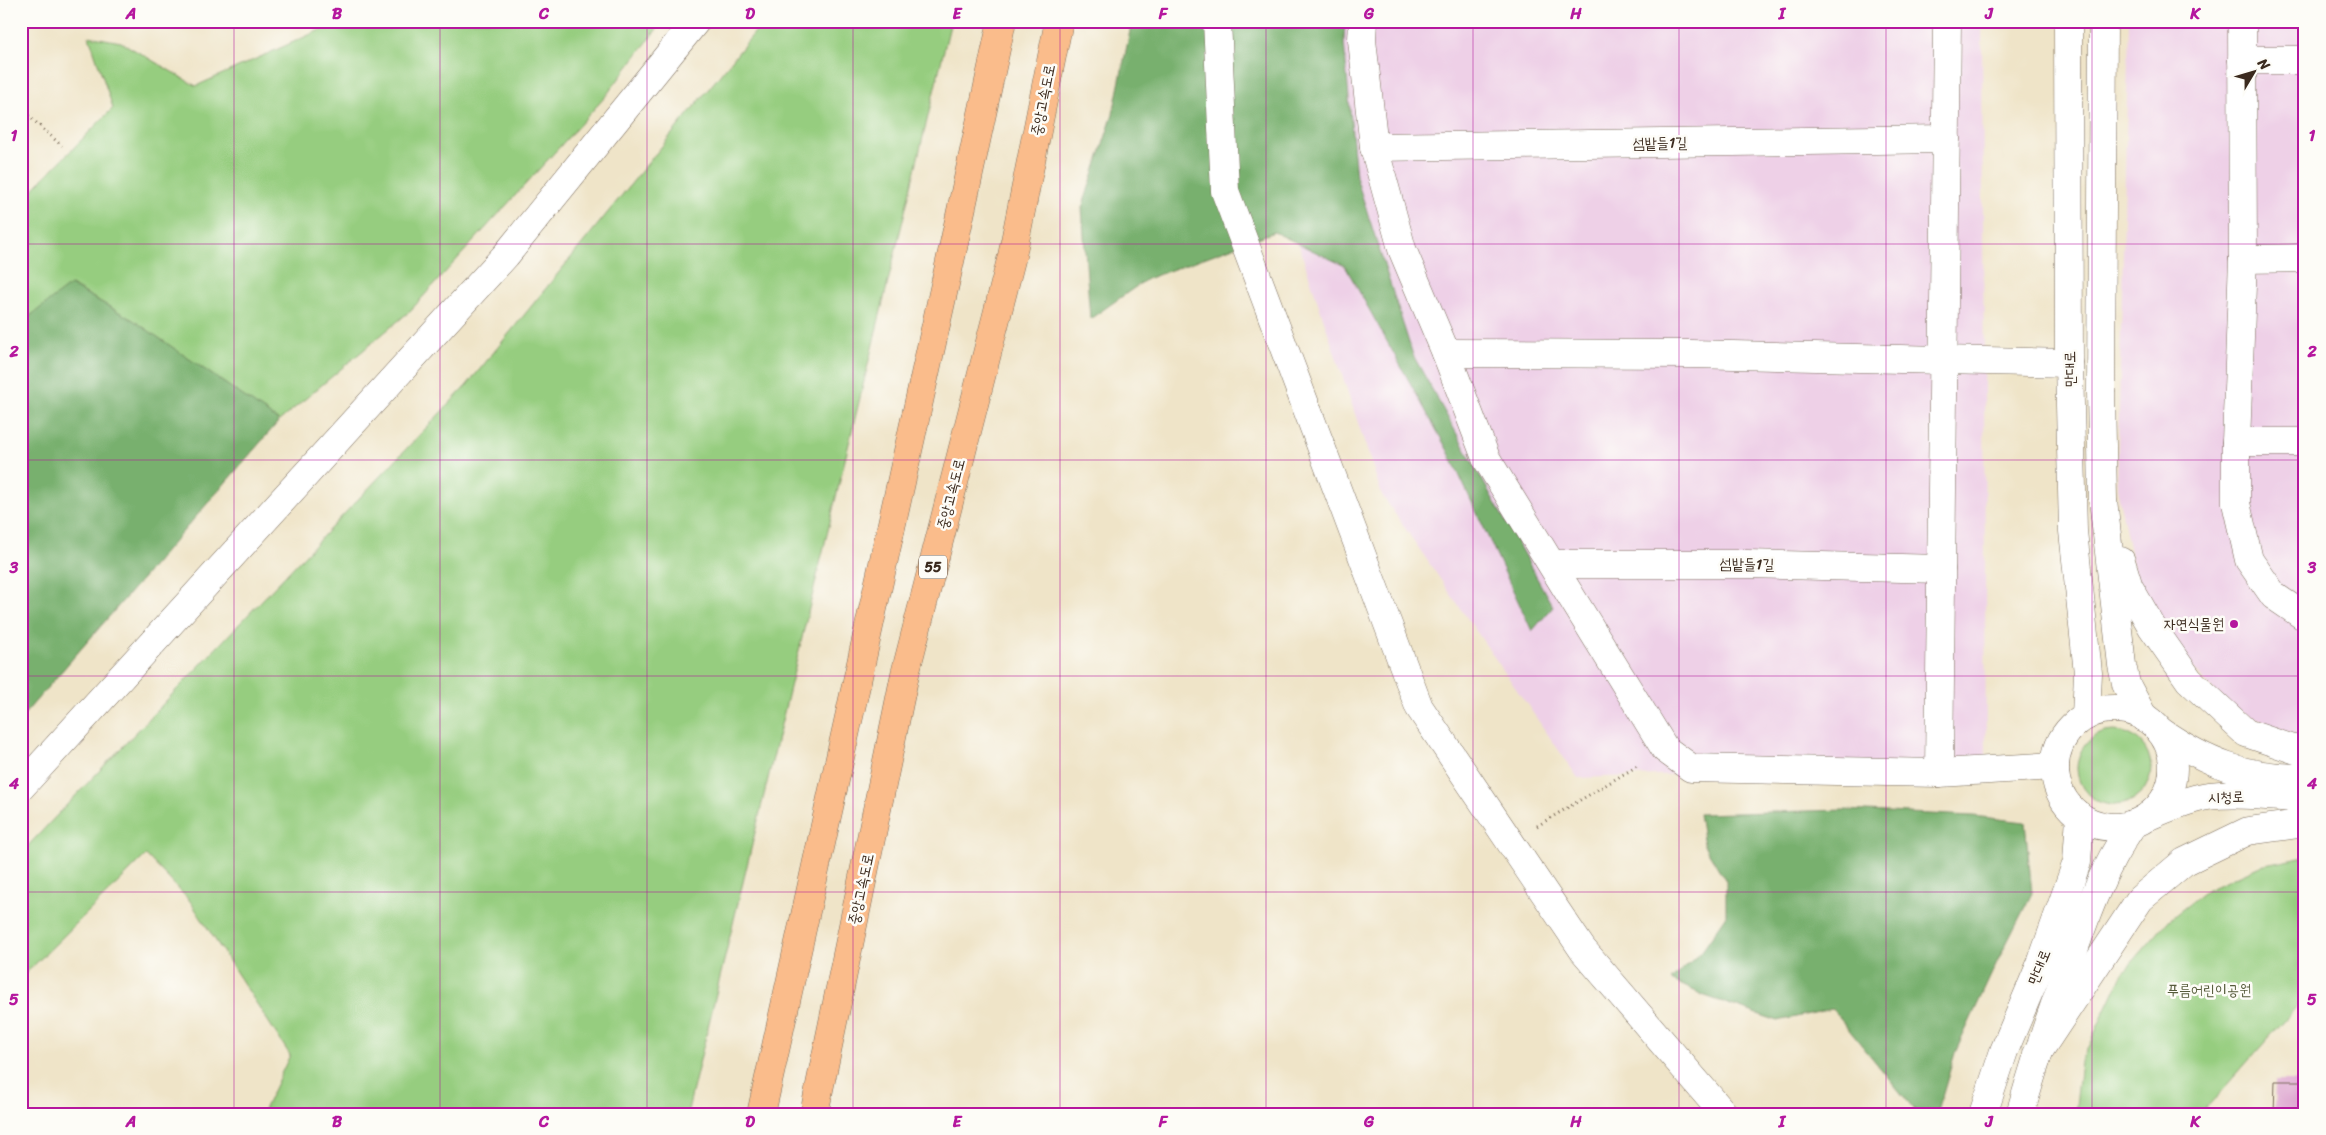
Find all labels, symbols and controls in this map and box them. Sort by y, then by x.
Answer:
text: A [125,0,136,28]
text: B [332,0,343,28]
text: C [538,0,550,28]
text: D [745,0,755,28]
text: E [953,0,963,28]
text: F [1158,0,1169,28]
text: G [1363,0,1375,28]
text: H [1569,0,1582,28]
text: I [1778,0,1787,28]
text: J [1984,0,1994,28]
text: K [2189,0,2201,28]
north arrow [2228,48,2278,98]
text: N [2250,52,2277,76]
street label: 중앙고속도로 [1023,62,1063,138]
text: 1 [11,121,18,150]
text: 1 [2309,121,2316,150]
street label: 섬밭들1길 [1632,130,1688,156]
text: 2 [8,337,19,366]
text: 2 [2306,337,2317,366]
street label: 만대로 [2057,351,2083,387]
street label: 중앙고속도로 [930,456,972,532]
street label: 섬밭들1길 [1719,551,1775,577]
text: 3 [9,553,19,582]
text: 3 [2307,553,2317,582]
road number: 55 [919,556,947,578]
place label: 자연식물원 [2164,611,2224,637]
marker: 자연식물원 [2228,618,2240,630]
text: 4 [8,769,19,798]
text: 4 [2306,769,2317,798]
street label: 시청로 [2207,783,2245,811]
street label: 중앙고속도로 [841,851,881,927]
street label: 만대로 [2020,945,2058,989]
park label: 푸름어린이공원 [2167,977,2251,1003]
text: 5 [9,985,19,1014]
text: 5 [2307,985,2317,1014]
text: A [125,1107,136,1135]
text: B [332,1107,343,1135]
text: C [538,1107,550,1135]
text: D [745,1107,755,1135]
text: E [953,1107,963,1135]
text: F [1158,1107,1169,1135]
text: G [1363,1107,1375,1135]
text: H [1569,1107,1582,1135]
text: I [1778,1107,1787,1135]
text: J [1984,1107,1994,1135]
text: K [2189,1107,2201,1135]

